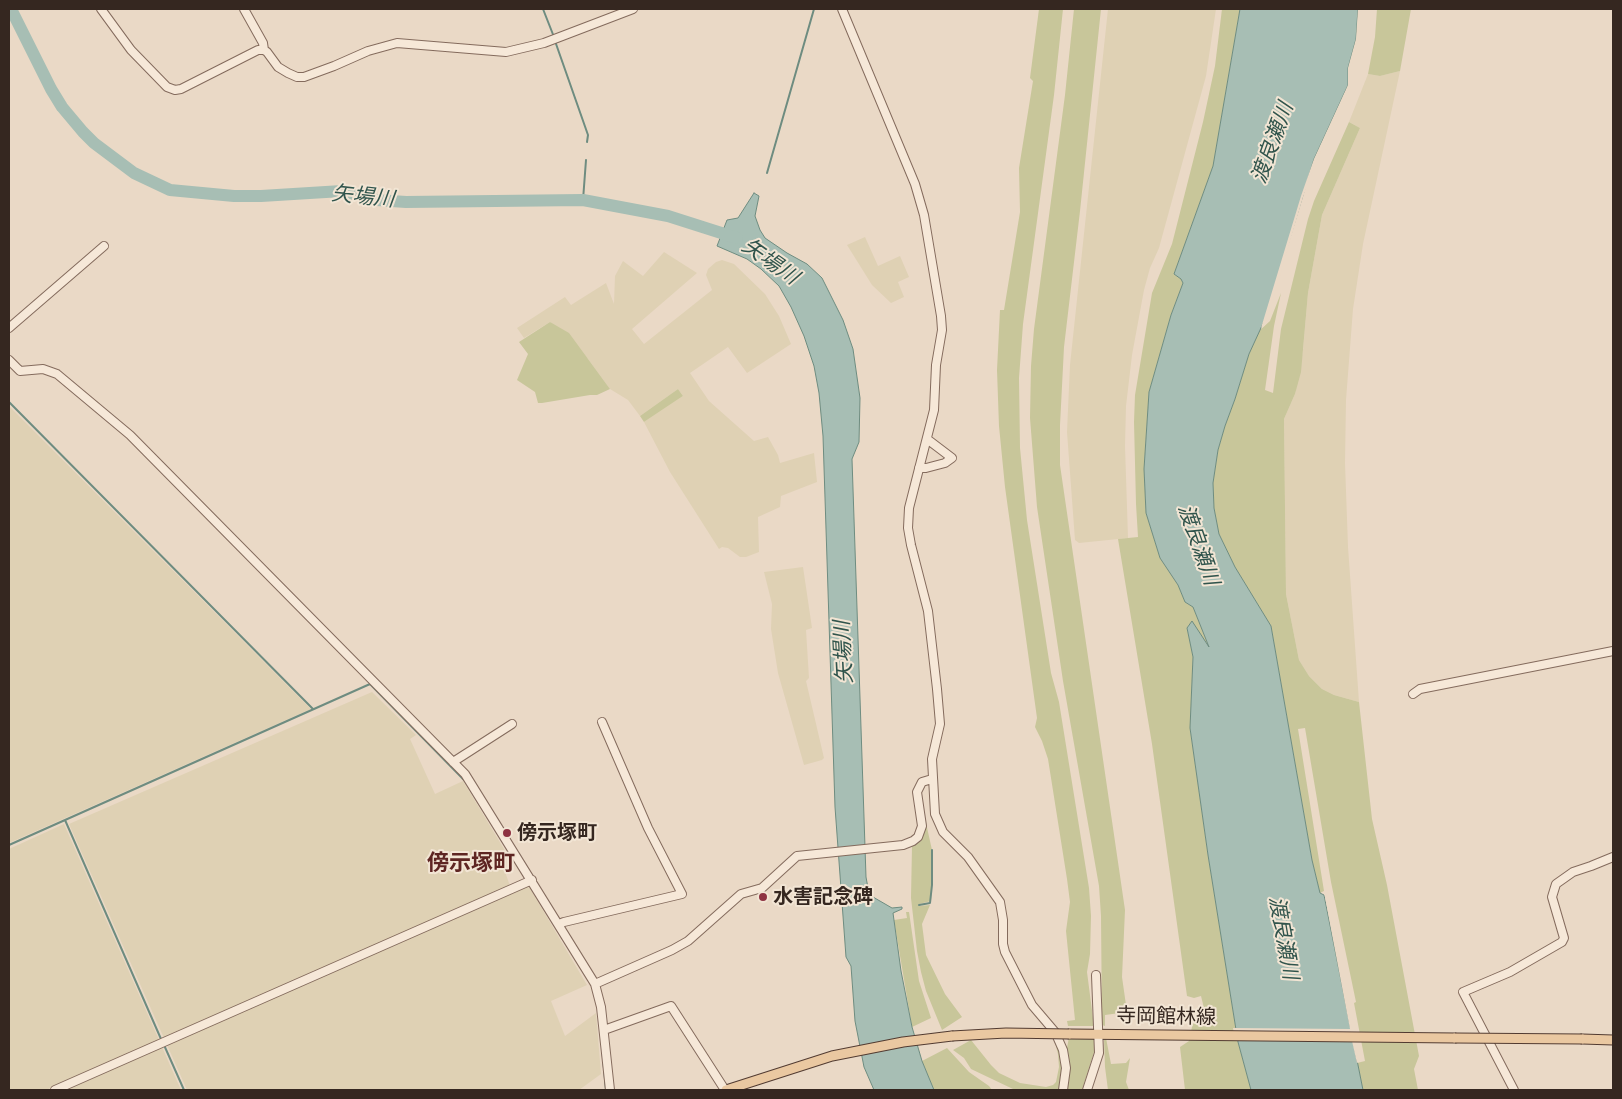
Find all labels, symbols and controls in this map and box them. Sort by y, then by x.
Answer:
water label: 渡良瀬川 [1247,99,1299,187]
water label: 矢場川 [330,181,396,213]
water label: 矢場川 [737,234,803,290]
water label: 渡良瀬川 [1172,501,1224,589]
water label: 矢場川 [830,620,858,684]
place label: 傍示塚町 [517,821,597,845]
marker: 傍示塚町 [501,827,513,839]
district label: 傍示塚町 [427,851,515,877]
place label: 水害記念碑 [773,885,873,909]
marker: 水害記念碑 [757,891,769,903]
water label: 渡良瀬川 [1263,894,1303,982]
street label: 寺岡館林線 [1116,1004,1216,1030]

